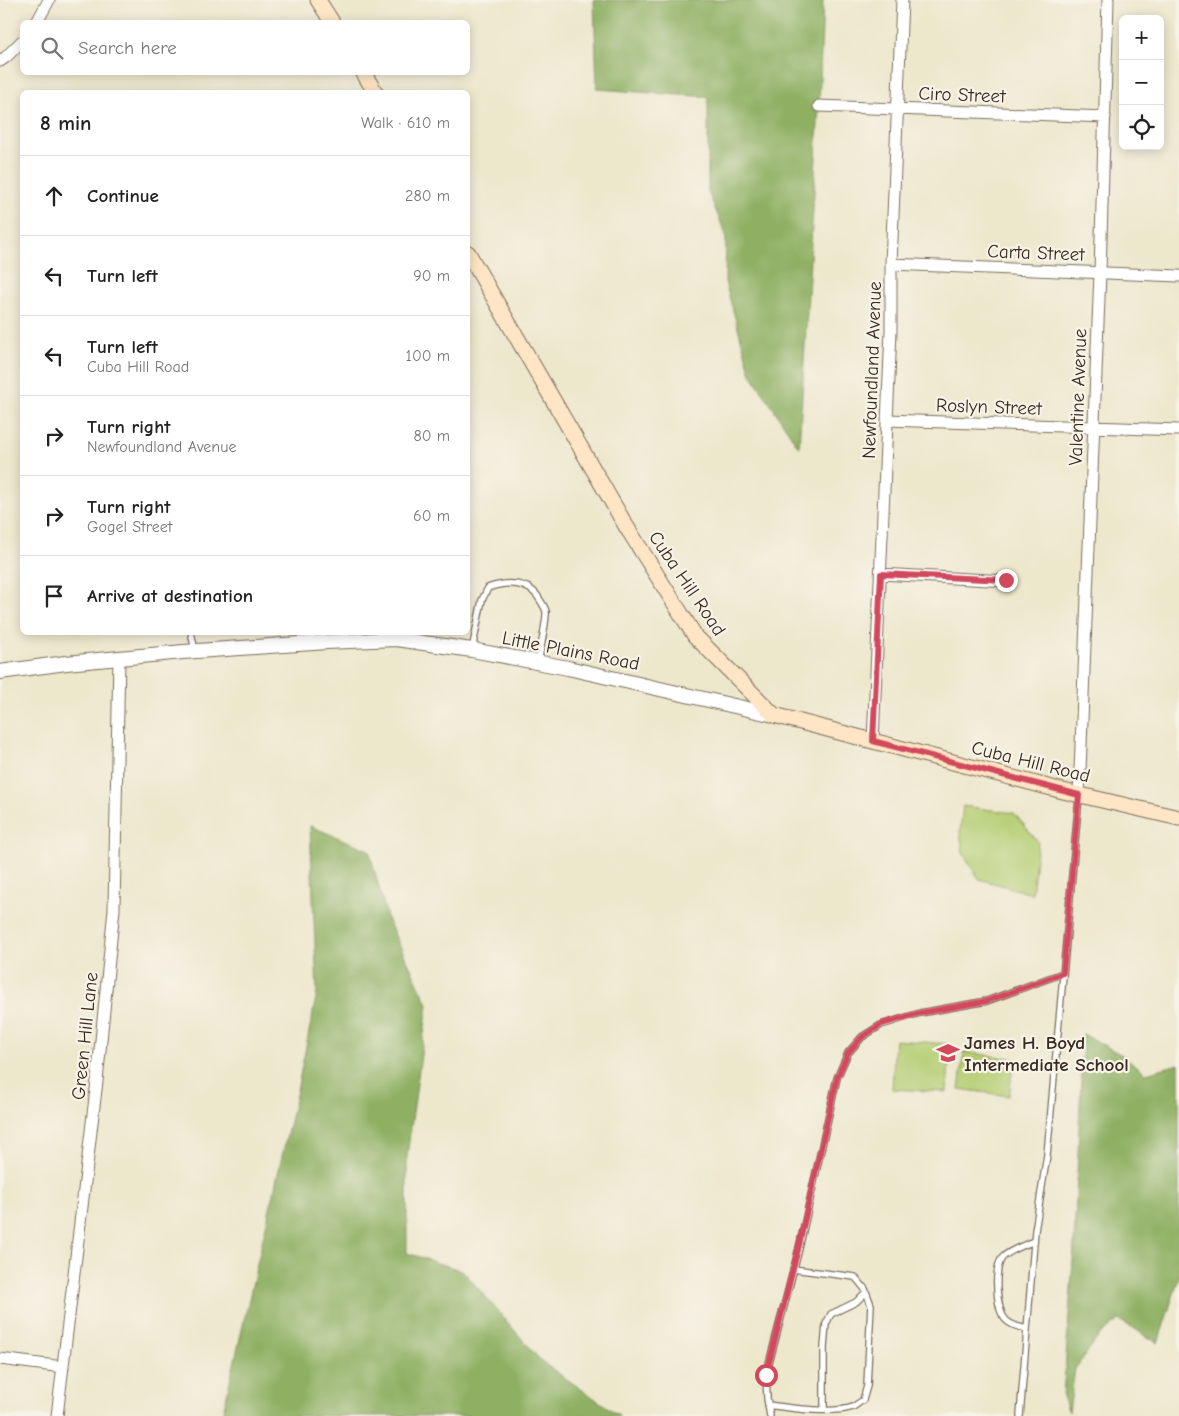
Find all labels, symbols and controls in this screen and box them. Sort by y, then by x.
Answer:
map controls [1119,15,1164,150]
button: + [1119,15,1164,60]
search box [20,20,470,75]
icon: search [38,34,66,62]
text: Search here [78,37,177,59]
button: − [1119,60,1164,105]
street label: Ciro Street [918,82,1006,108]
button: locate [1119,105,1164,150]
text: 8 min [40,111,91,135]
text: Walk · 610 m [361,114,450,132]
icon: ahead [40,182,68,210]
text: Continue [87,185,159,207]
text: 280 m [405,187,450,205]
street label: Carta Street [987,240,1086,266]
icon: left [40,262,68,290]
text: Turn left [87,265,158,287]
text: 90 m [413,267,450,285]
street label: Newfoundland Avenue [858,281,886,459]
street label: Valentine Avenue [1065,328,1091,466]
text: Turn left [87,336,158,358]
icon: left [40,342,68,370]
text: 100 m [406,347,450,365]
text: Cuba Hill Road [87,358,189,376]
street label: Roslyn Street [936,394,1043,420]
text: Turn right [87,416,171,438]
icon: right [40,422,68,450]
text: 80 m [413,427,450,445]
text: Newfoundland Avenue [87,438,236,456]
text: Turn right [87,496,171,518]
icon: right [40,502,68,530]
text: 60 m [413,507,450,525]
text: Gogel Street [87,518,172,536]
street label: Cuba Hill Road [644,527,730,640]
route end [995,569,1018,592]
icon: arrive [40,582,68,610]
text: Arrive at destination [87,585,253,607]
street label: Little Plains Road [500,627,641,675]
street label: Cuba Hill Road [969,737,1092,787]
street label: Green Hill Lane [67,971,103,1101]
place label: James H. Boyd Intermediate School [964,1032,1129,1076]
school or university icon: James H. Boyd Intermediate School [935,1040,961,1066]
route start [755,1364,778,1387]

